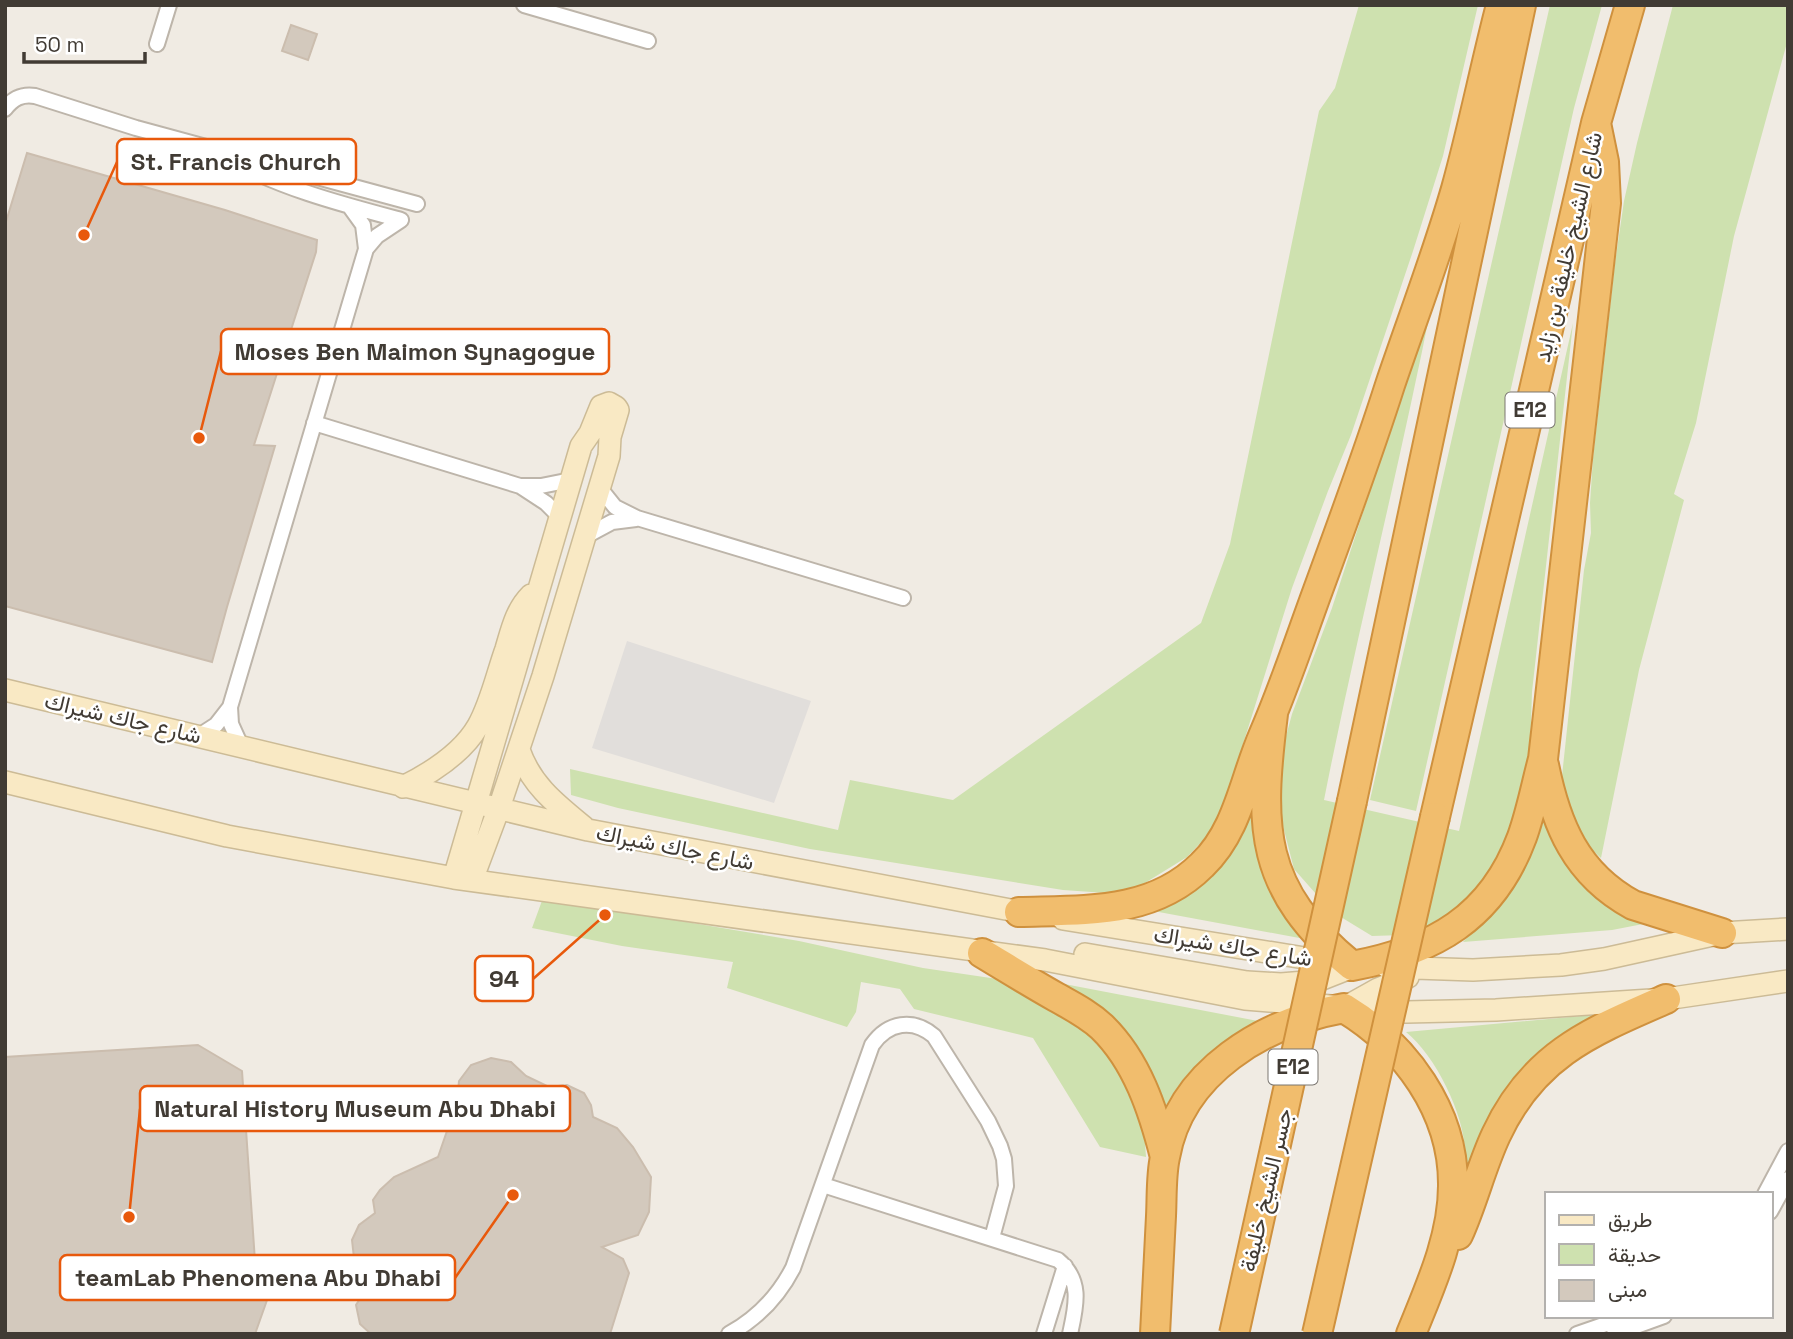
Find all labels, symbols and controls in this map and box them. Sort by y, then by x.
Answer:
scale bar [24,21,145,65]
text: 50 m [35,31,85,58]
street label: شارع الشيخ خليفة بن زايد [1527,129,1610,365]
callout: St. Francis Church [117,139,356,184]
text: St. Francis Church [131,146,341,177]
callout: Moses Ben Maimon Synagogue [221,329,609,374]
text: Moses Ben Maimon Synagogue [235,336,595,367]
road number: E12 [1506,392,1554,428]
street label: شارع جاك شيراك [41,685,204,752]
street label: شارع جاك شيراك [593,817,756,878]
street label: شارع جاك شيراك [1152,919,1314,974]
callout: 94 [475,956,533,1001]
text: 94 [489,963,519,994]
road number: E12 [1268,1050,1318,1084]
callout: Natural History Museum Abu Dhabi [140,1086,570,1131]
text: Natural History Museum Abu Dhabi [154,1093,556,1124]
street label: جسر الشيخ خليفة [1233,1105,1300,1275]
legend [1545,1192,1772,1318]
text: طريق [1608,1206,1653,1233]
text: حديقة [1608,1241,1661,1268]
callout: teamLab Phenomena Abu Dhabi [60,1255,455,1300]
text: teamLab Phenomena Abu Dhabi [75,1262,441,1293]
text: مبنى [1608,1276,1647,1303]

